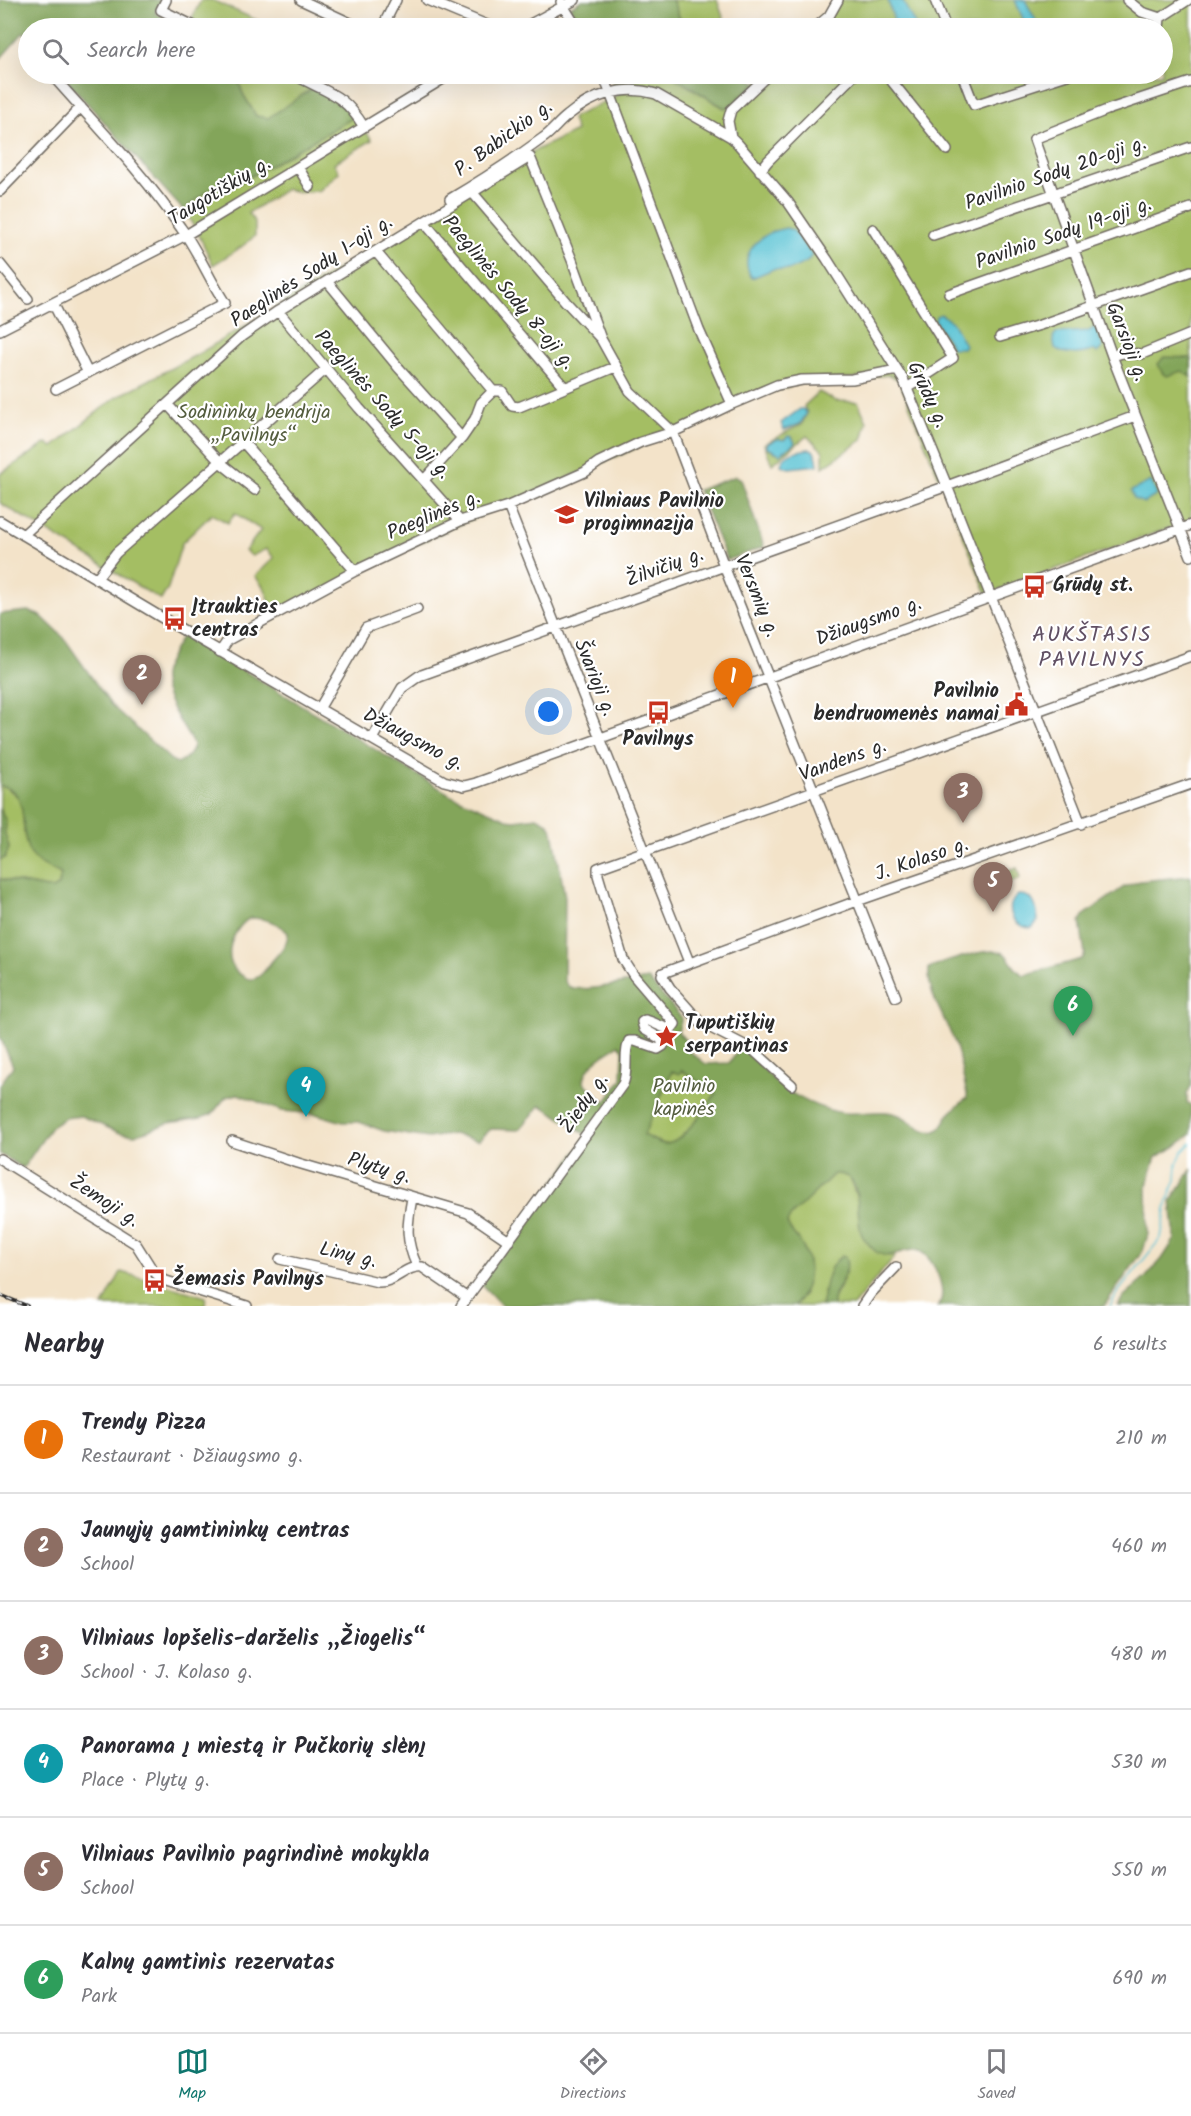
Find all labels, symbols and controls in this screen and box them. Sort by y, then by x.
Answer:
search box [18,18,1173,84]
text: Search here [87,34,195,69]
icon: search [39,35,72,68]
street label: P. Babickio g. [448,92,560,186]
street label: Pavilnio Sodų 20-oji g. [961,128,1151,220]
street label: Taugotiškių g. [162,149,278,235]
street label: Pavilnio Sodų 19-oji g. [972,189,1156,279]
street label: Paeglinės Sodų 1-oji g. [224,207,400,337]
street label: Paeglinės Sodų 8-oji g. [433,208,583,378]
street label: Garsioji g. [1096,298,1156,386]
street label: Paeglinės Sodų 5-oji g. [306,323,458,487]
street label: Grūdų g. [898,356,956,434]
park label: Sodininkų bendrija „Pavilnys“ [177,397,331,452]
street label: Paeglinės g. [382,482,486,550]
place label: Vilniaus Pavilnio progimnazija [583,486,724,541]
school or university icon: Vilniaus Pavilnio progimnazija [553,501,579,527]
street label: Žilvičių g. [622,539,708,597]
street label: Versmių g. [725,550,787,642]
place label: Grūdų st. [1053,570,1133,602]
bus stop icon: Grūdų st. [1022,573,1048,599]
street label: Džiaugsmo g. [812,588,926,656]
place label: Įtraukties centras [190,592,278,647]
bus stop icon: Įtraukties centras [161,606,187,632]
district label: AUKŠTASIS PAVILNYS [1032,618,1152,678]
street label: Švarioji g. [564,635,624,721]
pin: 2 [122,656,162,705]
pin: 1 [714,658,752,708]
place label: Pavilnio bendruomenės namai [814,676,1000,731]
public building icon: Pavilnio bendruomenės namai [1004,691,1030,717]
your location [534,697,563,726]
bus stop icon: Pavilnys [645,699,671,725]
street label: Džiaugsmo g. [357,700,469,780]
place label: Pavilnys [623,724,694,756]
street label: Vandens g. [795,730,891,792]
pin: 3 [944,774,982,823]
street label: J. Kolaso g. [871,829,973,891]
pin: 5 [974,862,1012,912]
pin: 6 [1054,986,1092,1036]
place label: Tuputiškių serpantinas [685,1008,789,1063]
place icon: Tuputiškių serpantinas [654,1023,680,1049]
street label: Žiedų g. [552,1067,618,1141]
pin: 4 [286,1068,326,1117]
park label: Pavilnio kapinės [653,1071,715,1126]
street label: Plytų g. [343,1144,415,1194]
street label: Žemoji g. [62,1167,146,1237]
street label: Linų g. [316,1234,380,1278]
place label: Žemasis Pavilnys [172,1264,324,1296]
bus stop icon: Žemasis Pavilnys [141,1267,167,1293]
text: Nearby [24,1324,104,1366]
text: 6 results [1093,1329,1167,1361]
text: Trendy Pizza [81,1406,206,1441]
text: 1 [40,1423,47,1455]
text: 210 m [1115,1423,1167,1455]
text: Restaurant · Džiaugsmo g. [81,1441,303,1473]
text: Jaunųjų gamtininkų centras [81,1514,350,1549]
text: 2 [38,1531,49,1563]
text: 460 m [1111,1531,1167,1563]
text: School [81,1549,134,1581]
text: Vilniaus lopšelis-darželis „Žiogelis“ [81,1622,426,1657]
text: 3 [38,1639,49,1671]
text: 480 m [1110,1639,1167,1671]
text: School · J. Kolaso g. [81,1657,252,1689]
text: Panorama į miestą ir Pučkorių slėnį [81,1730,426,1765]
text: 4 [38,1747,49,1779]
text: 530 m [1111,1747,1167,1779]
text: Place · Plytų g. [81,1765,210,1797]
text: Vilniaus Pavilnio pagrindinė mokykla [81,1838,429,1873]
text: 5 [38,1855,49,1887]
text: 550 m [1112,1855,1167,1887]
text: School [81,1873,134,1905]
text: Kalnų gamtinis rezervatas [81,1946,335,1981]
text: 6 [38,1963,49,1995]
text: 690 m [1112,1963,1167,1995]
text: Park [81,1981,117,2013]
tab: Map [176,2045,209,2106]
tab: Directions [560,2045,626,2106]
tab: Saved [977,2045,1015,2106]

